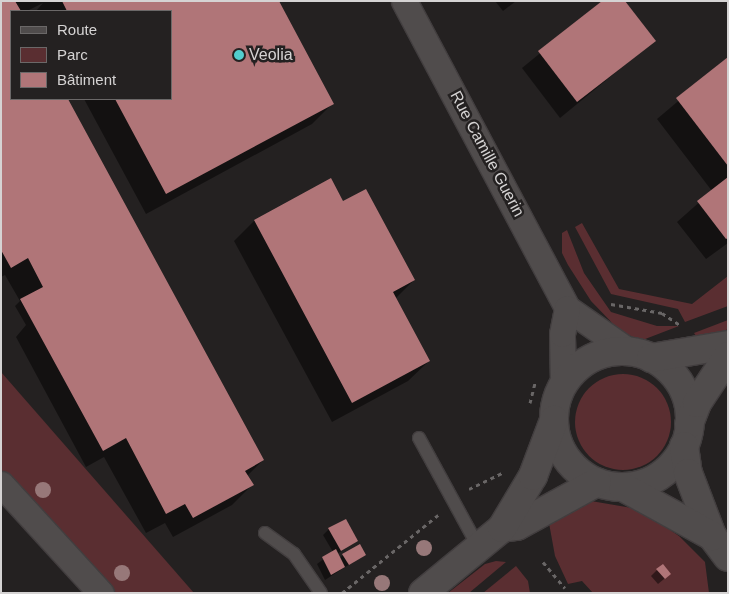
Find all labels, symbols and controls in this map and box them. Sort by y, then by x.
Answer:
legend [10,10,172,100]
text: Route [57,21,97,38]
place label: Veolia [249,45,293,65]
text: Parc [57,46,88,63]
marker: Veolia [233,49,245,61]
text: Bâtiment [57,71,116,88]
street label: Rue Camille Guerin [446,88,528,220]

